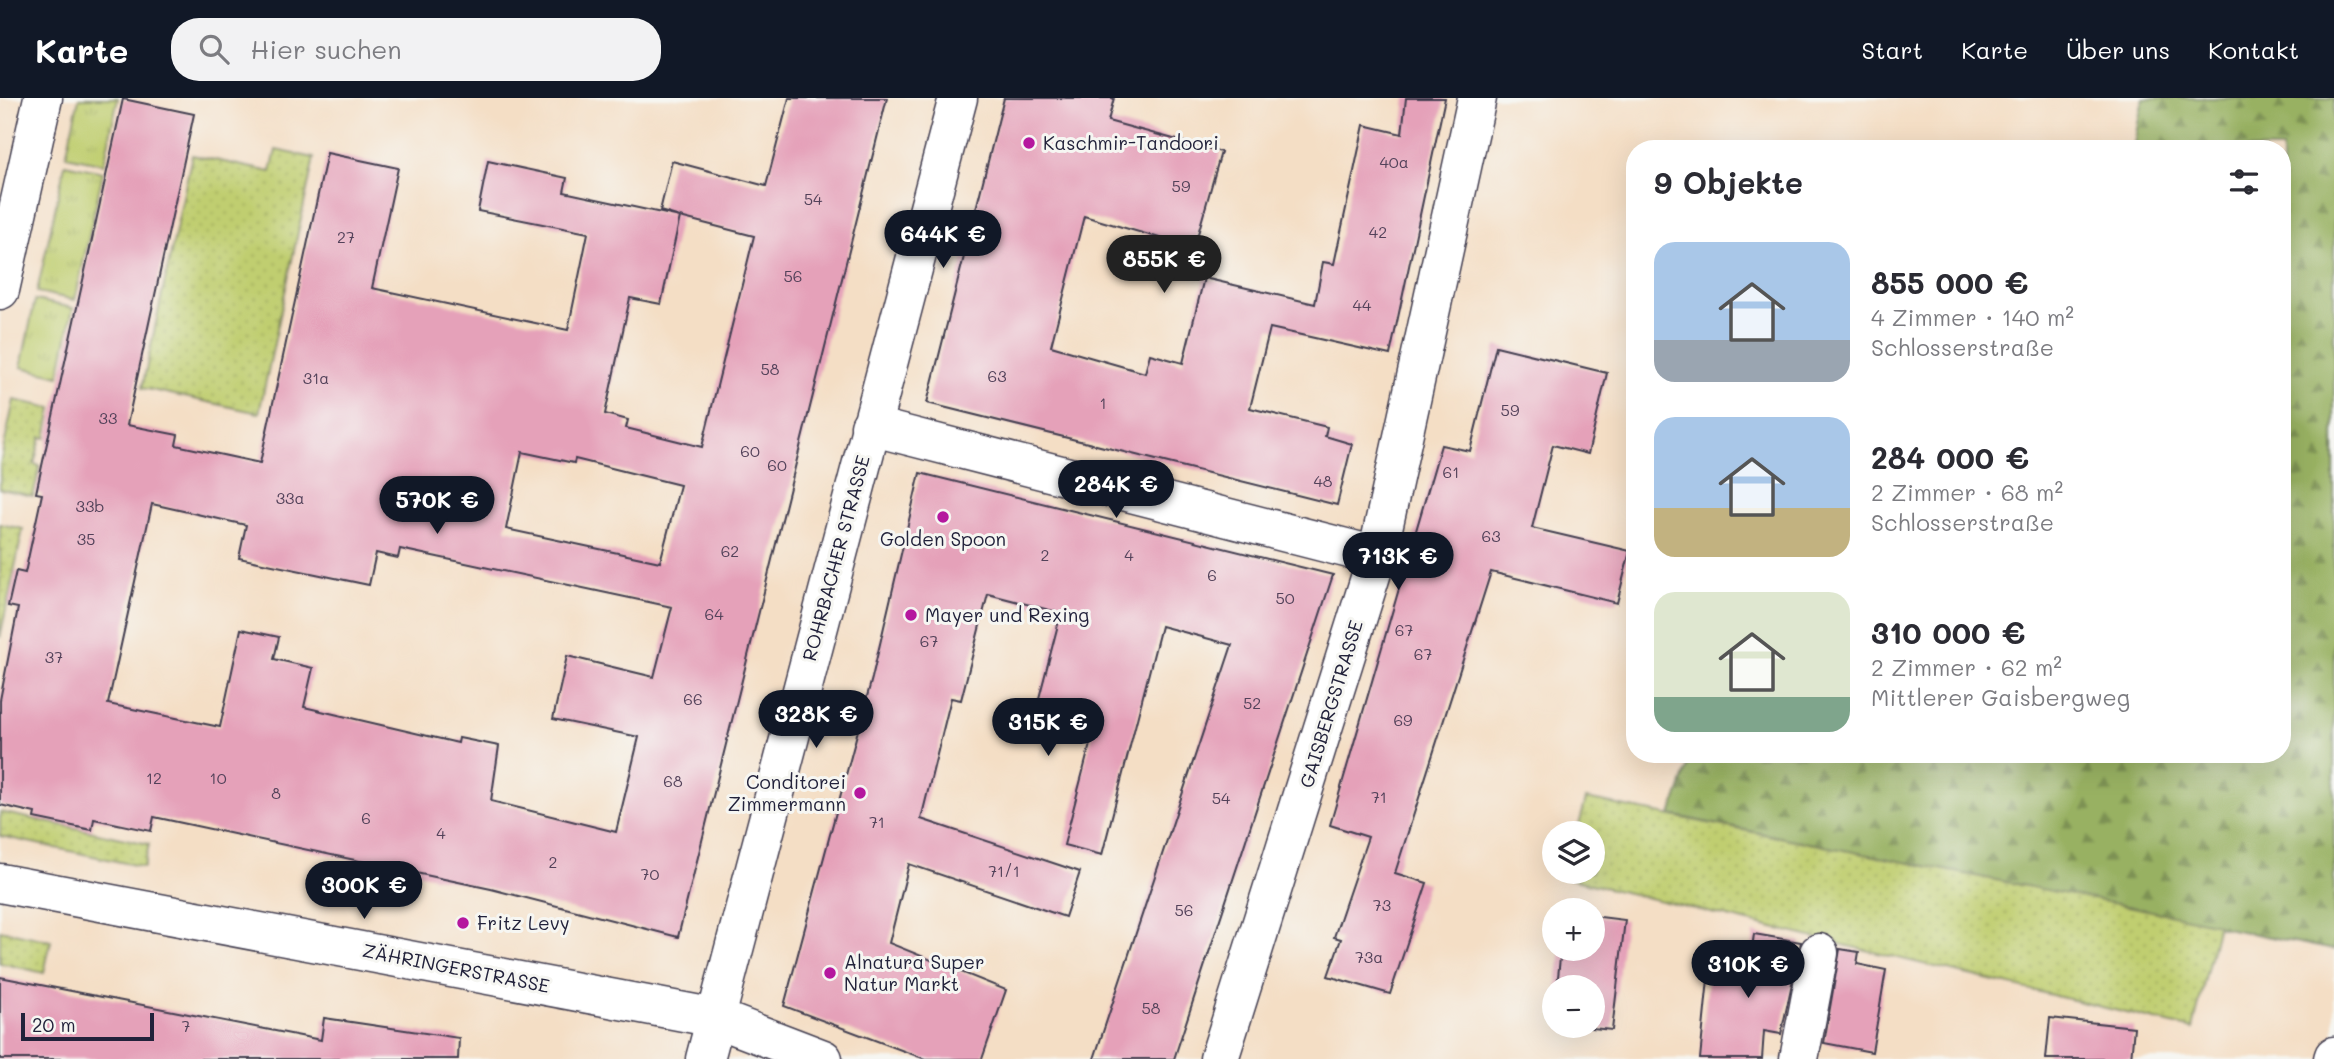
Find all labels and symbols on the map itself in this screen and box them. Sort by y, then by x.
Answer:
place label: Kaschmir-Tandoori [1043,130,1219,155]
marker: Kaschmir-Tandoori [1021,135,1037,151]
house number: 40a [1379,151,1409,172]
house number: 59 [1172,175,1190,196]
house number: 54 [804,188,823,209]
pin: 644K € [886,211,1000,270]
house number: 42 [1369,221,1387,242]
house number: 27 [337,226,355,247]
pin: 855K € [1107,236,1221,295]
house number: 56 [784,265,803,286]
house number: 44 [1353,294,1372,315]
house number: 58 [760,358,780,379]
house number: 63 [987,365,1007,386]
house number: 31a [303,367,329,388]
house number: 1 [1099,392,1107,413]
house number: 59 [1501,399,1519,420]
house number: 33 [99,407,117,428]
house number: 60 [740,440,760,461]
street label: ROHRBACHER STRASSE [796,452,875,663]
house number: 60 [767,454,787,475]
pin: 284K € [1059,460,1173,520]
house number: 61 [1443,461,1459,482]
house number: 48 [1313,470,1333,491]
pin: 570K € [380,476,494,536]
house number: 33a [276,487,304,508]
house number: 33b [76,495,104,516]
marker: Golden Spoon [935,509,951,525]
house number: 63 [1481,525,1501,546]
place label: Golden Spoon [880,526,1006,551]
house number: 35 [77,528,95,549]
pin: 713K € [1341,532,1455,592]
house number: 62 [721,540,739,561]
house number: 2 [1041,544,1049,565]
house number: 4 [1124,544,1134,565]
house number: 6 [1207,564,1217,585]
house number: 50 [1275,587,1295,608]
place label: Mayer und Rexing [925,602,1089,627]
house number: 64 [704,603,724,624]
marker: Mayer und Rexing [903,607,919,623]
street label: GAISBERGSTRASSE [1293,617,1368,791]
house number: 67 [1395,619,1413,640]
house number: 67 [920,630,938,651]
house number: 67 [1414,643,1432,664]
house number: 37 [45,646,63,667]
house number: 66 [683,688,703,709]
pin: 328K € [759,690,873,750]
house number: 52 [1243,692,1261,713]
pin: 315K € [991,698,1105,758]
house number: 69 [1393,709,1413,730]
house number: 12 [146,767,162,788]
house number: 10 [209,767,227,788]
place label: Conditorei Zimmermann [728,769,846,816]
house number: 68 [663,770,683,791]
house number: 8 [271,782,281,803]
marker: Conditorei Zimmermann [852,785,868,801]
house number: 71 [1371,786,1387,807]
house number: 54 [1212,787,1231,808]
house number: 6 [361,807,371,828]
house number: 71 [869,811,885,832]
house number: 4 [436,822,446,843]
house number: 2 [549,851,557,872]
house number: 71/1 [988,860,1020,881]
pin: 300K € [307,862,421,921]
house number: 70 [641,863,660,884]
house number: 73 [1373,894,1391,915]
house number: 56 [1175,899,1194,920]
place label: Fritz Levy [477,910,570,935]
marker: Fritz Levy [455,915,471,931]
street label: ZÄHRINGERSTRASSE [360,937,552,998]
pin: 310K € [1691,940,1805,1000]
house number: 73a [1355,946,1383,967]
place label: Alnatura Super Natur Markt [844,949,985,996]
marker: Alnatura Super Natur Markt [822,965,838,981]
house number: 58 [1141,997,1161,1018]
scale bar [21,1010,154,1042]
house number: 7 [182,1015,191,1036]

